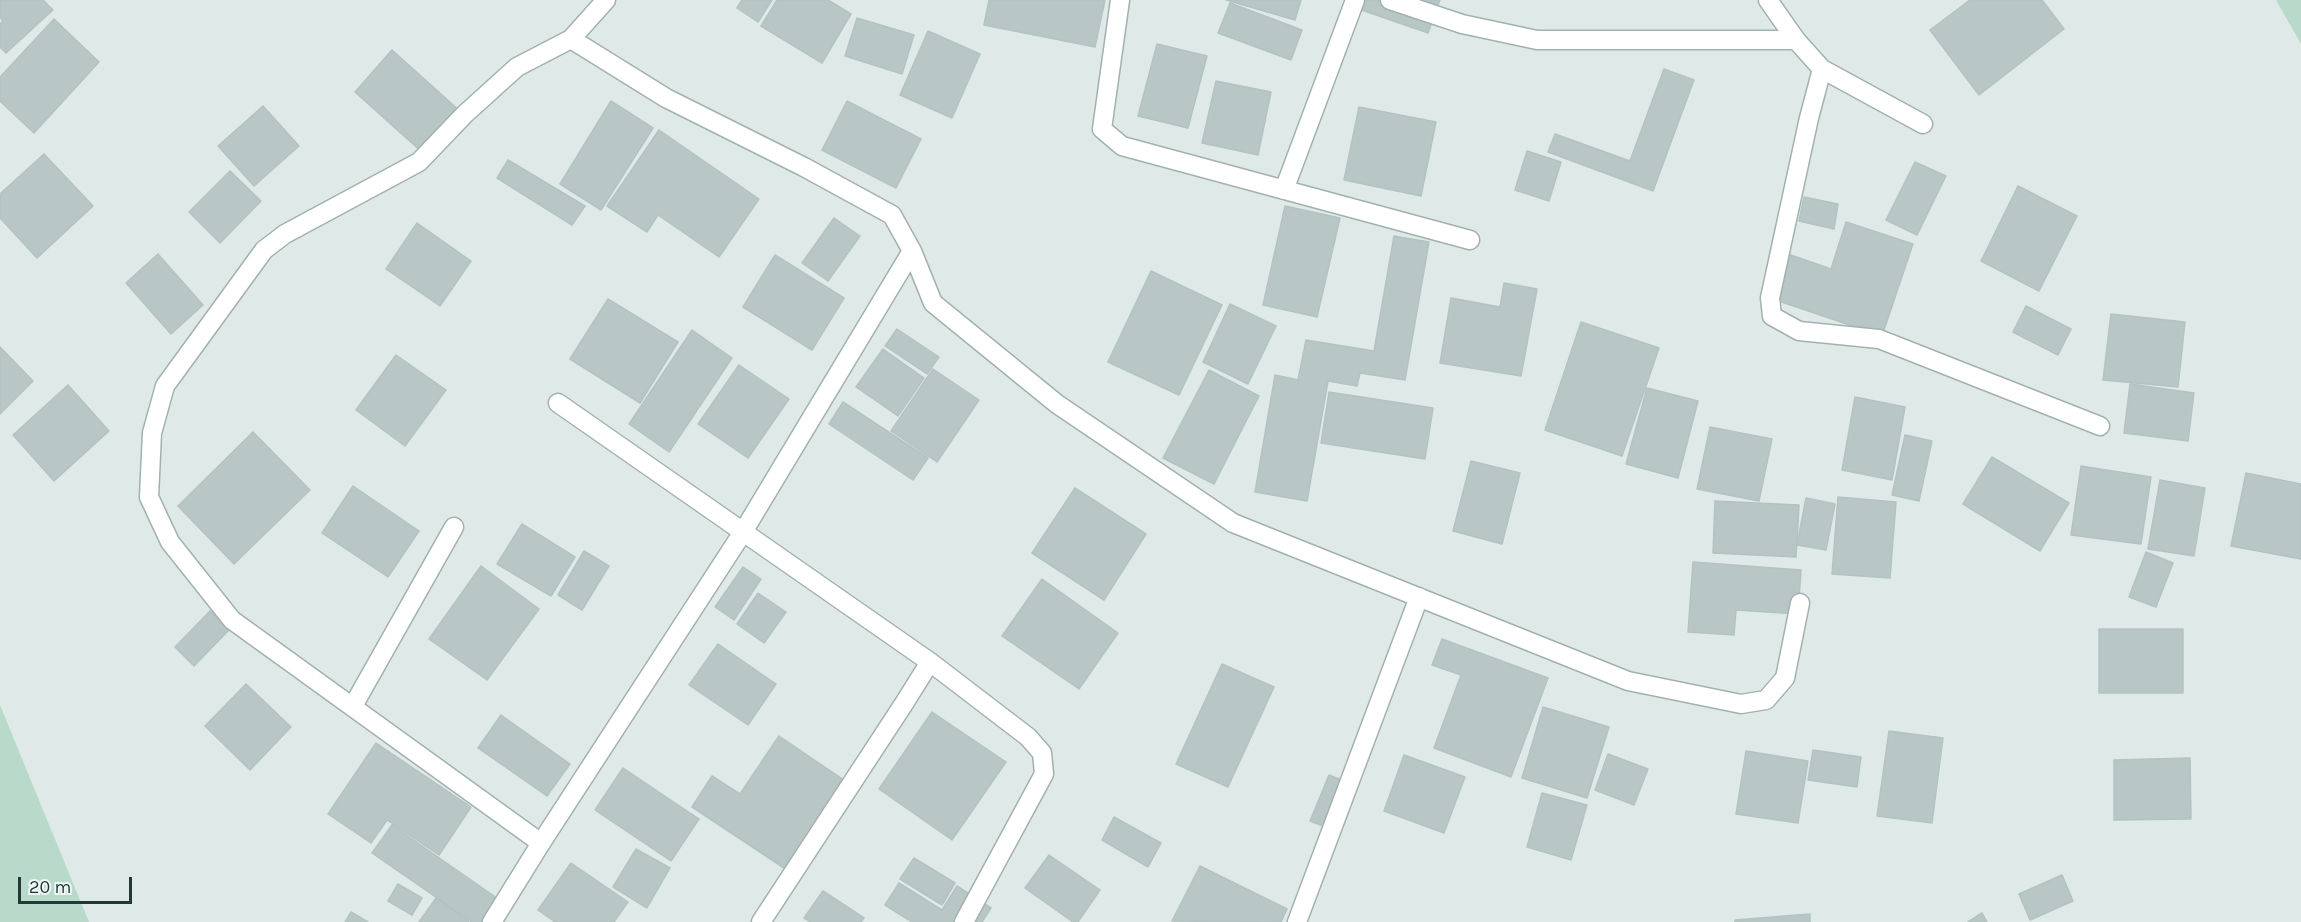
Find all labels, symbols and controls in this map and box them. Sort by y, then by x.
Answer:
scale bar [21,865,135,903]
text: 20 m [29,876,71,898]

